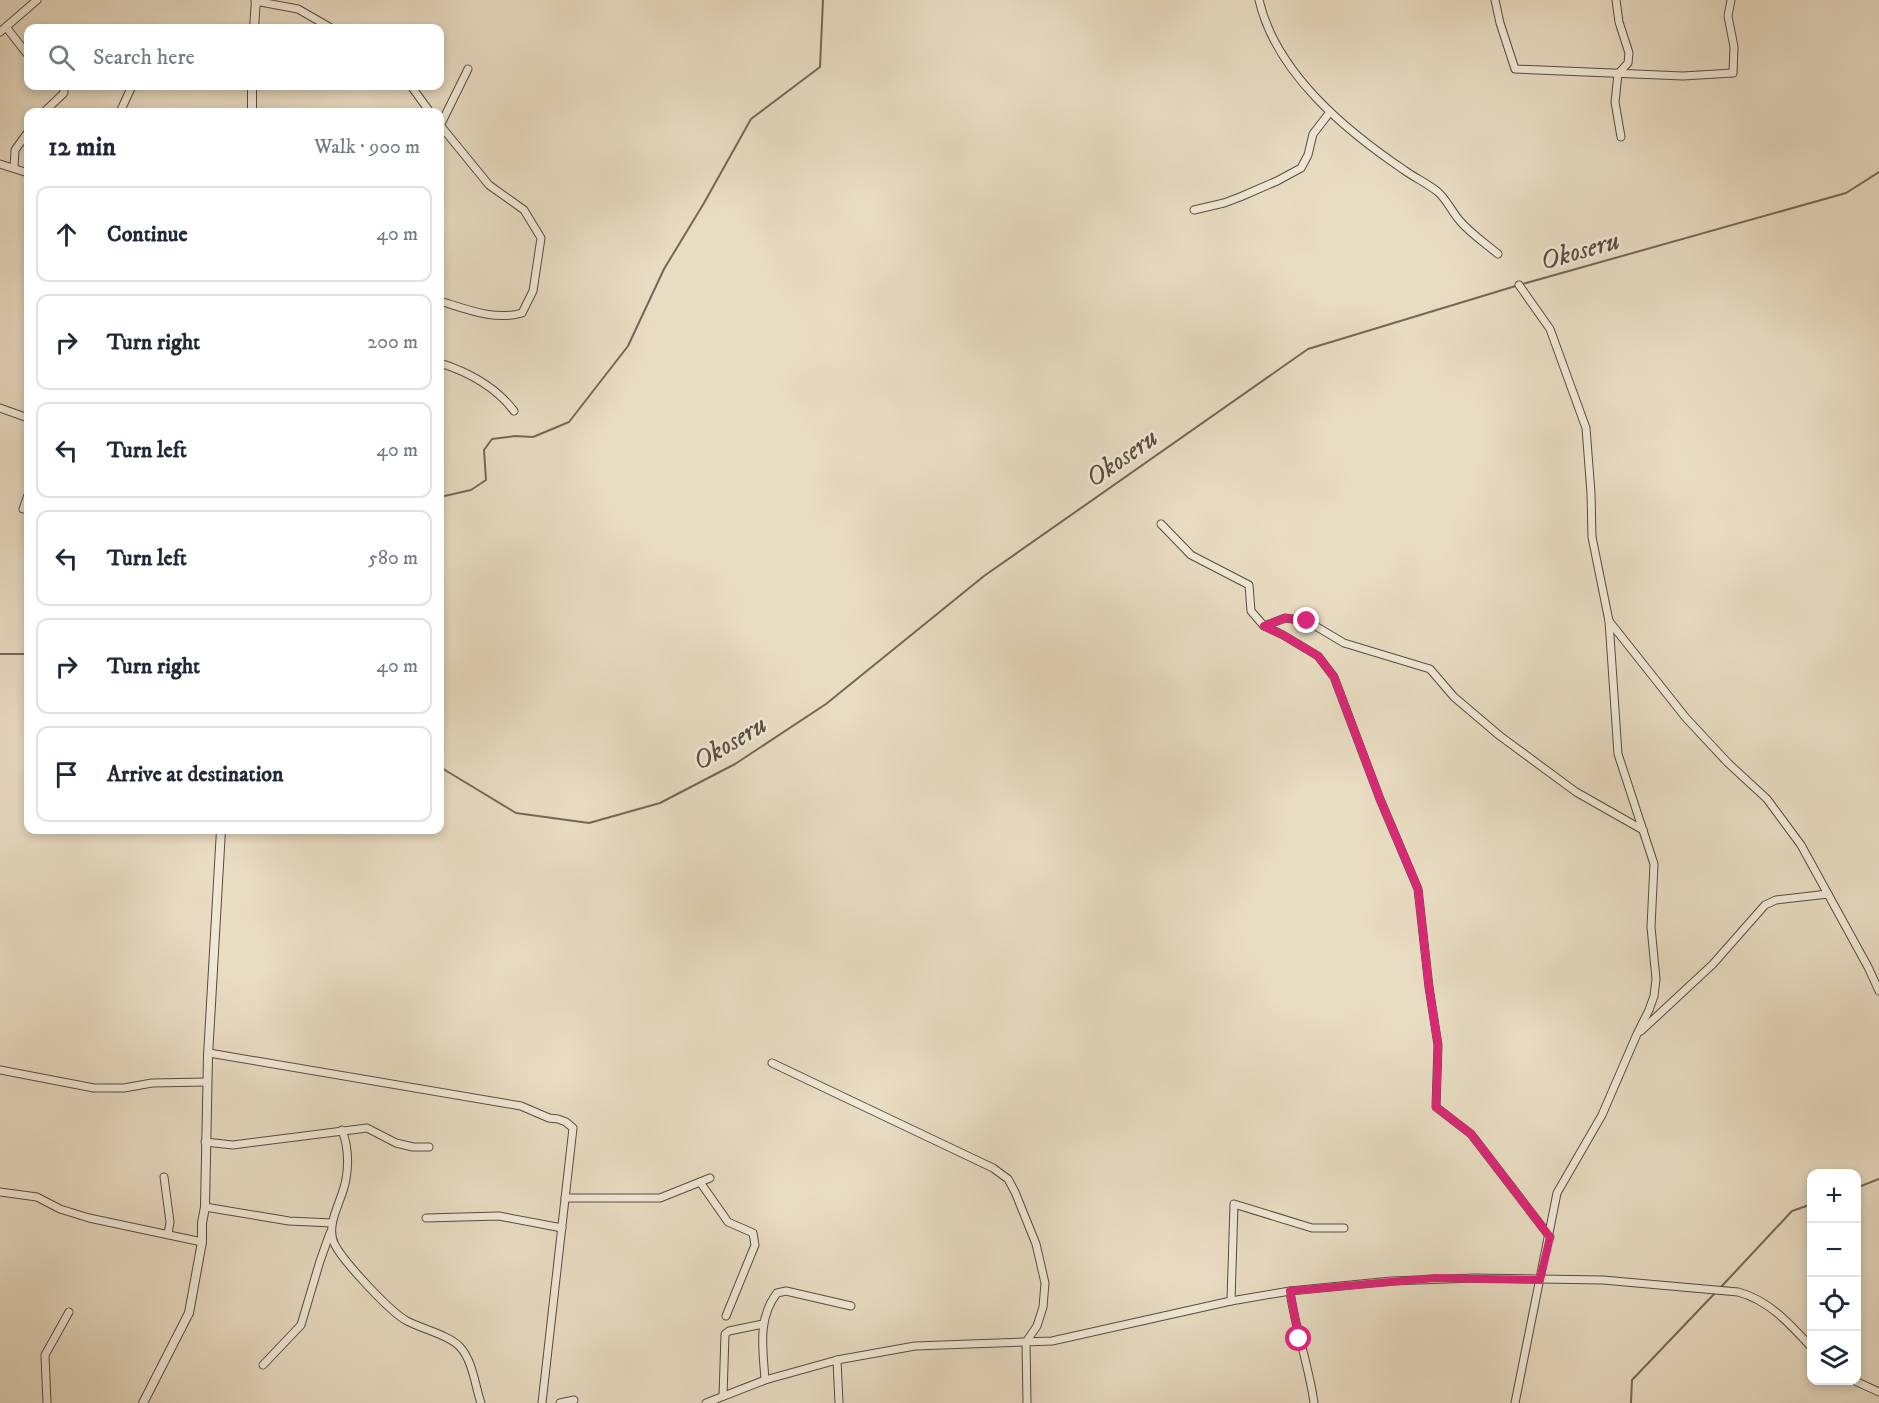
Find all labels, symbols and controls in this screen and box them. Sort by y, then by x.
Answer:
search box [24,24,444,90]
icon: search [45,41,78,74]
text: Search here [93,44,195,71]
text: 12 min [48,131,116,164]
text: Walk · 900 m [314,135,420,160]
icon: ahead [50,218,83,251]
text: Continue [107,221,188,248]
text: 40 m [376,222,418,247]
water label: Okoseru [1536,224,1624,278]
icon: right [50,326,83,359]
text: Turn right [107,329,200,356]
text: 200 m [367,330,418,355]
water label: Okoseru [1079,421,1165,495]
icon: left [50,434,83,467]
text: Turn left [107,437,187,464]
text: 40 m [376,438,418,463]
icon: left [50,542,83,575]
text: Turn left [107,545,187,572]
text: 580 m [368,546,418,571]
route end [1293,607,1319,633]
icon: right [50,650,83,683]
text: Turn right [107,653,200,680]
text: 40 m [376,654,418,679]
water label: Okoseru [687,708,773,778]
icon: arrive [50,758,83,791]
text: Arrive at destination [107,761,284,788]
map controls [1807,1169,1861,1385]
button: + [1807,1169,1861,1223]
button: − [1807,1223,1861,1277]
button: locate [1807,1277,1861,1331]
route start [1285,1325,1311,1351]
button: layers [1807,1331,1861,1385]

